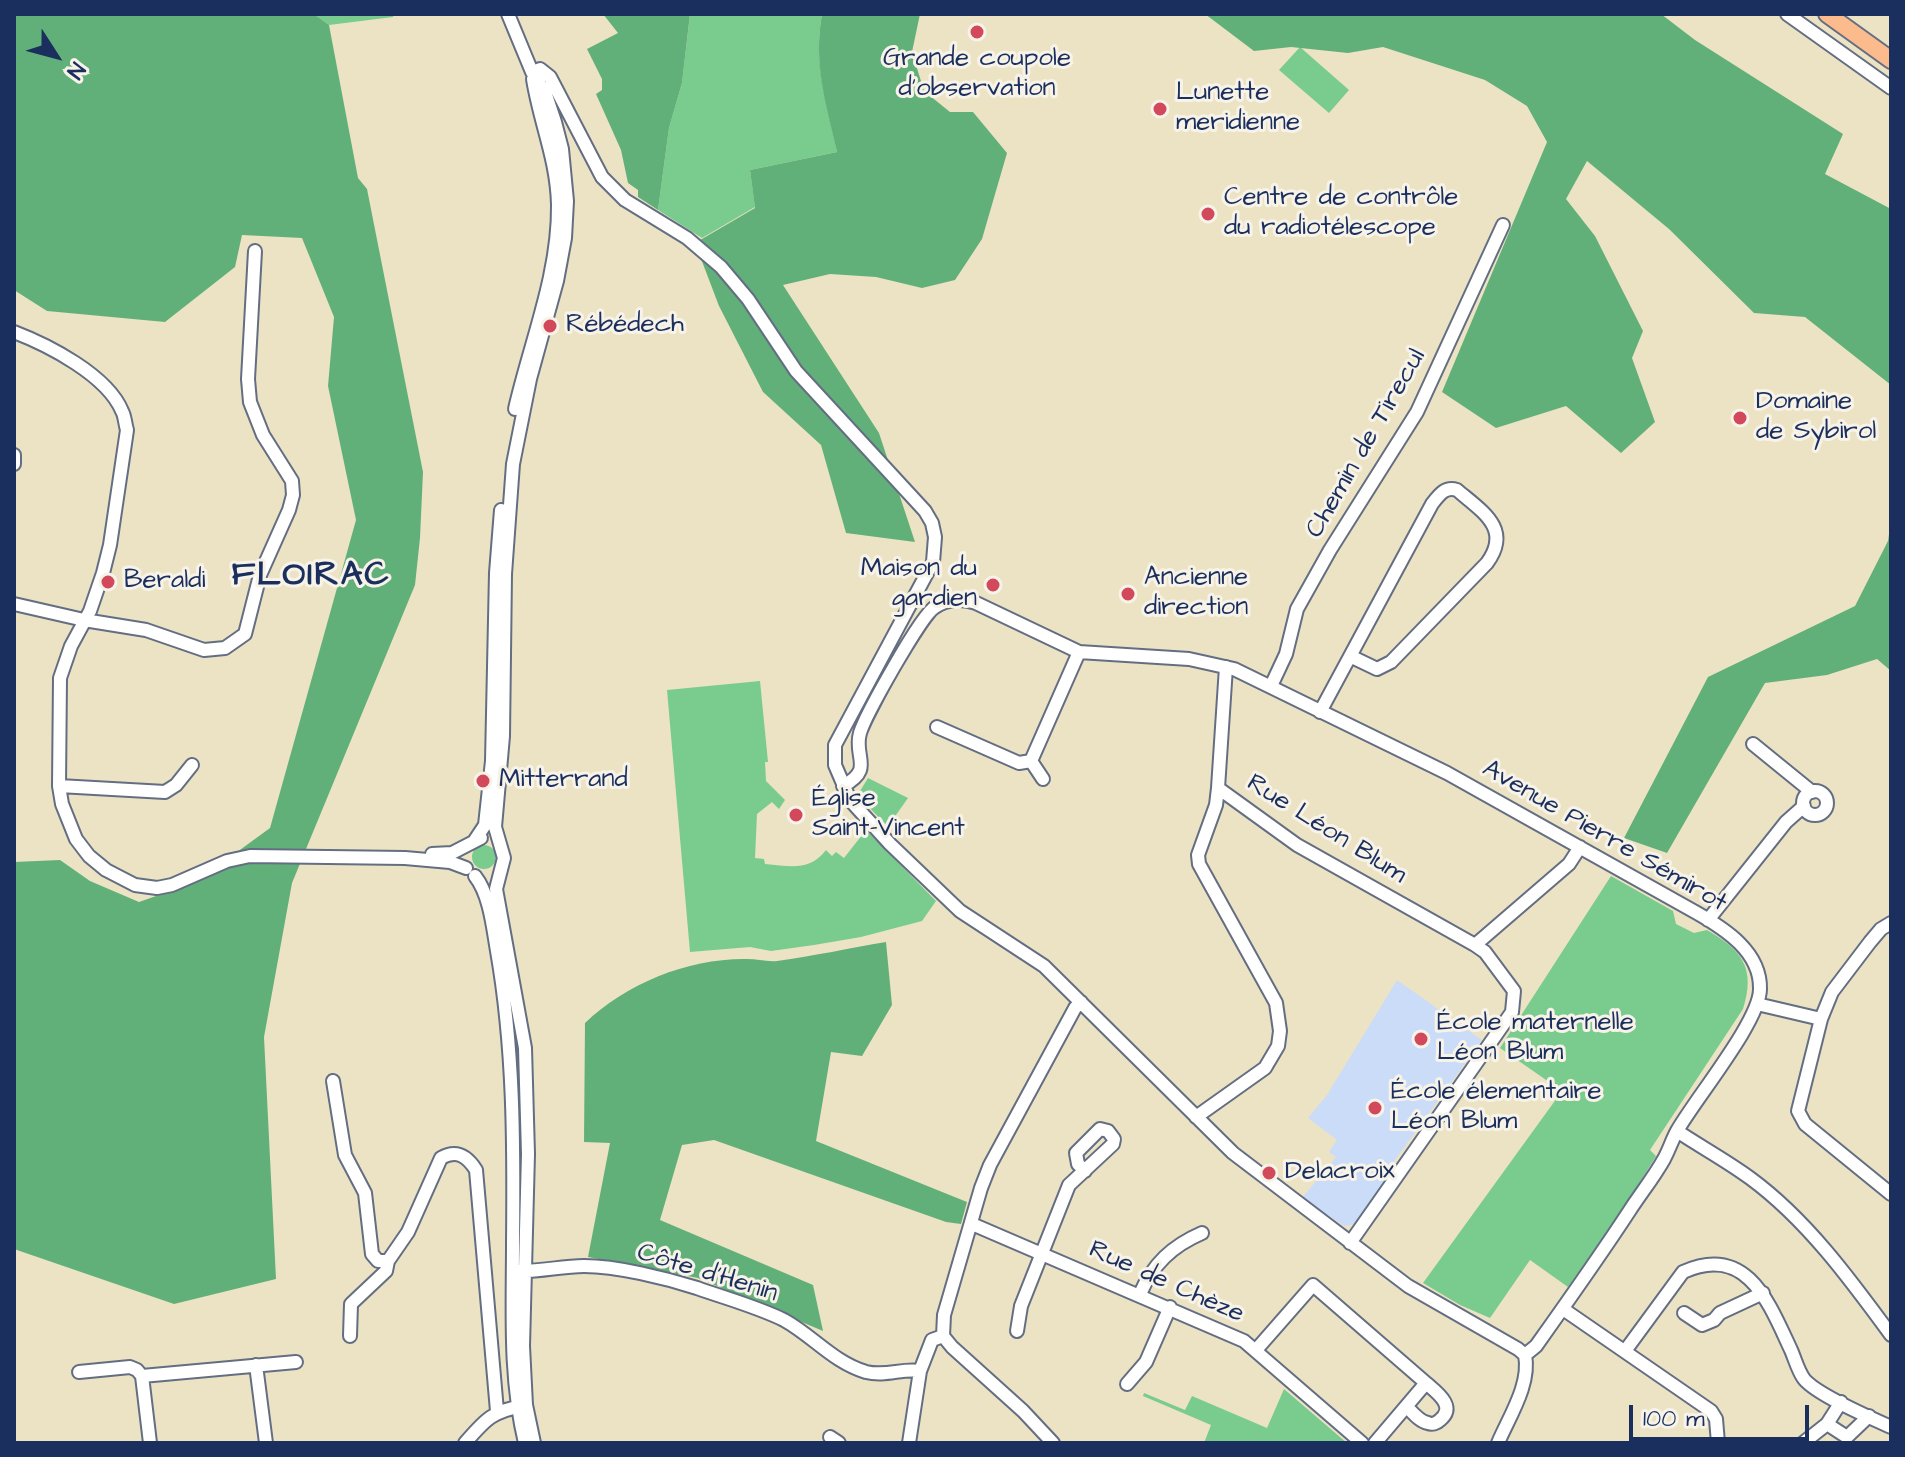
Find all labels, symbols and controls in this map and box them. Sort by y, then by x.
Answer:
north arrow [16,16,96,96]
marker: Grande coupole d'observation [968,23,986,41]
place label: Grande coupole d'observation [883,44,1071,106]
text: N [59,56,92,85]
place label: Lunette meridienne [1176,78,1300,140]
marker: Lunette meridienne [1151,100,1169,118]
place label: Centre de contrôle du radiotélescope [1224,183,1458,244]
marker: Centre de contrôle du radiotélescope [1199,205,1217,223]
place label: Rébédech [566,310,684,342]
marker: Rébédech [541,317,559,335]
street label: Chemin de Tirecul [1300,344,1434,544]
place label: Domaine de Sybirol [1756,387,1876,448]
marker: Domaine de Sybirol [1731,409,1749,427]
place label: Maison du gardien [861,554,977,616]
district label: FLOIRAC [231,557,391,597]
place label: Ancienne direction [1144,563,1248,624]
place label: Beraldi [124,566,205,598]
marker: Beraldi [99,573,117,591]
marker: Maison du gardien [984,576,1002,594]
marker: Ancienne direction [1119,585,1137,603]
street label: Avenue Pierre Sémirot [1476,754,1732,920]
place label: Mitterrand [499,765,628,797]
street label: Rue Léon Blum [1240,768,1412,892]
marker: Mitterrand [474,772,492,790]
place label: Église Saint-Vincent [812,784,965,846]
marker: Église Saint-Vincent [787,806,805,824]
place label: École maternelle Léon Blum [1437,1008,1634,1070]
marker: École maternelle Léon Blum [1412,1030,1430,1048]
place label: École élementaire Léon Blum [1391,1077,1602,1138]
marker: École élementaire Léon Blum [1366,1099,1384,1117]
place label: Delacroix [1285,1157,1395,1189]
marker: Delacroix [1260,1164,1278,1182]
street label: Rue de Chèze [1084,1235,1248,1331]
street label: Côte d'Henin [633,1238,781,1310]
scale bar [1633,1389,1813,1439]
text: 100 m [1643,1402,1705,1436]

